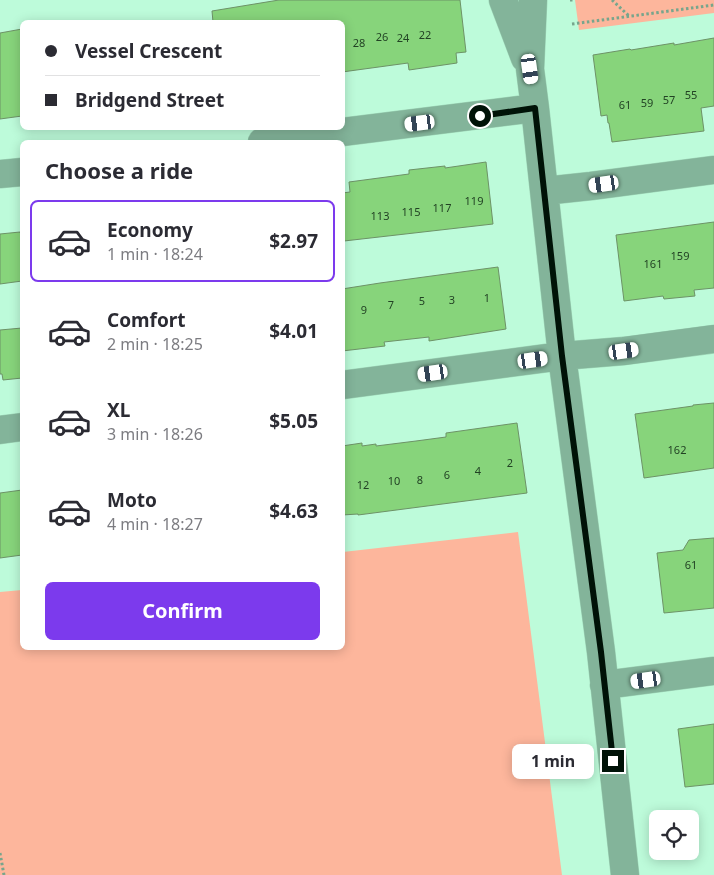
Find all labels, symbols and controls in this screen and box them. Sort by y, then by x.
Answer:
house number: 22 [419,27,431,42]
house number: 26 [376,29,388,44]
house number: 24 [397,30,410,45]
house number: 28 [353,35,365,50]
text: Vessel Crescent [75,38,222,64]
car [520,53,539,85]
text: Bridgend Street [75,87,224,113]
house number: 55 [685,87,697,102]
house number: 57 [663,92,675,107]
house number: 59 [641,95,653,110]
house number: 61 [619,97,631,112]
route start [469,105,491,127]
car [404,114,435,132]
text: Choose a ride [45,155,193,185]
car [588,174,619,194]
house number: 119 [465,193,483,208]
house number: 117 [433,200,451,215]
house number: 115 [402,204,420,219]
house number: 113 [371,208,389,223]
text: Economy [107,217,193,243]
icon: car [47,219,92,264]
text: $2.97 [269,228,318,254]
text: 1 min · 18:24 [107,243,203,265]
house number: 159 [671,248,689,263]
house number: 161 [644,256,662,271]
house number: 1 [484,290,490,305]
house number: 3 [449,292,455,307]
house number: 5 [419,293,425,308]
house number: 7 [388,297,394,312]
house number: 9 [361,302,367,317]
text: Comfort [107,307,186,333]
icon: car [47,309,92,354]
text: $4.01 [269,318,318,344]
text: 2 min · 18:25 [107,333,203,355]
car [608,341,639,361]
car [517,350,548,370]
car [417,363,448,383]
text: XL [107,397,130,423]
icon: car [47,399,92,444]
text: $5.05 [269,408,318,434]
text: 3 min · 18:26 [107,423,203,445]
house number: 162 [668,442,686,457]
house number: 2 [507,455,513,470]
house number: 4 [475,463,482,478]
house number: 6 [444,467,450,482]
house number: 8 [417,472,423,487]
house number: 10 [388,473,400,488]
house number: 12 [357,477,369,492]
text: Moto [107,487,157,513]
icon: car [47,489,92,534]
text: $4.63 [269,498,318,524]
text: 4 min · 18:27 [107,513,203,535]
house number: 61 [685,557,697,572]
button: Confirm [45,582,320,640]
car [630,670,661,690]
callout: 1 min [513,744,596,778]
text: 1 min [531,750,575,772]
route end [602,750,624,772]
map controls [649,810,699,860]
button: locate [649,810,699,860]

